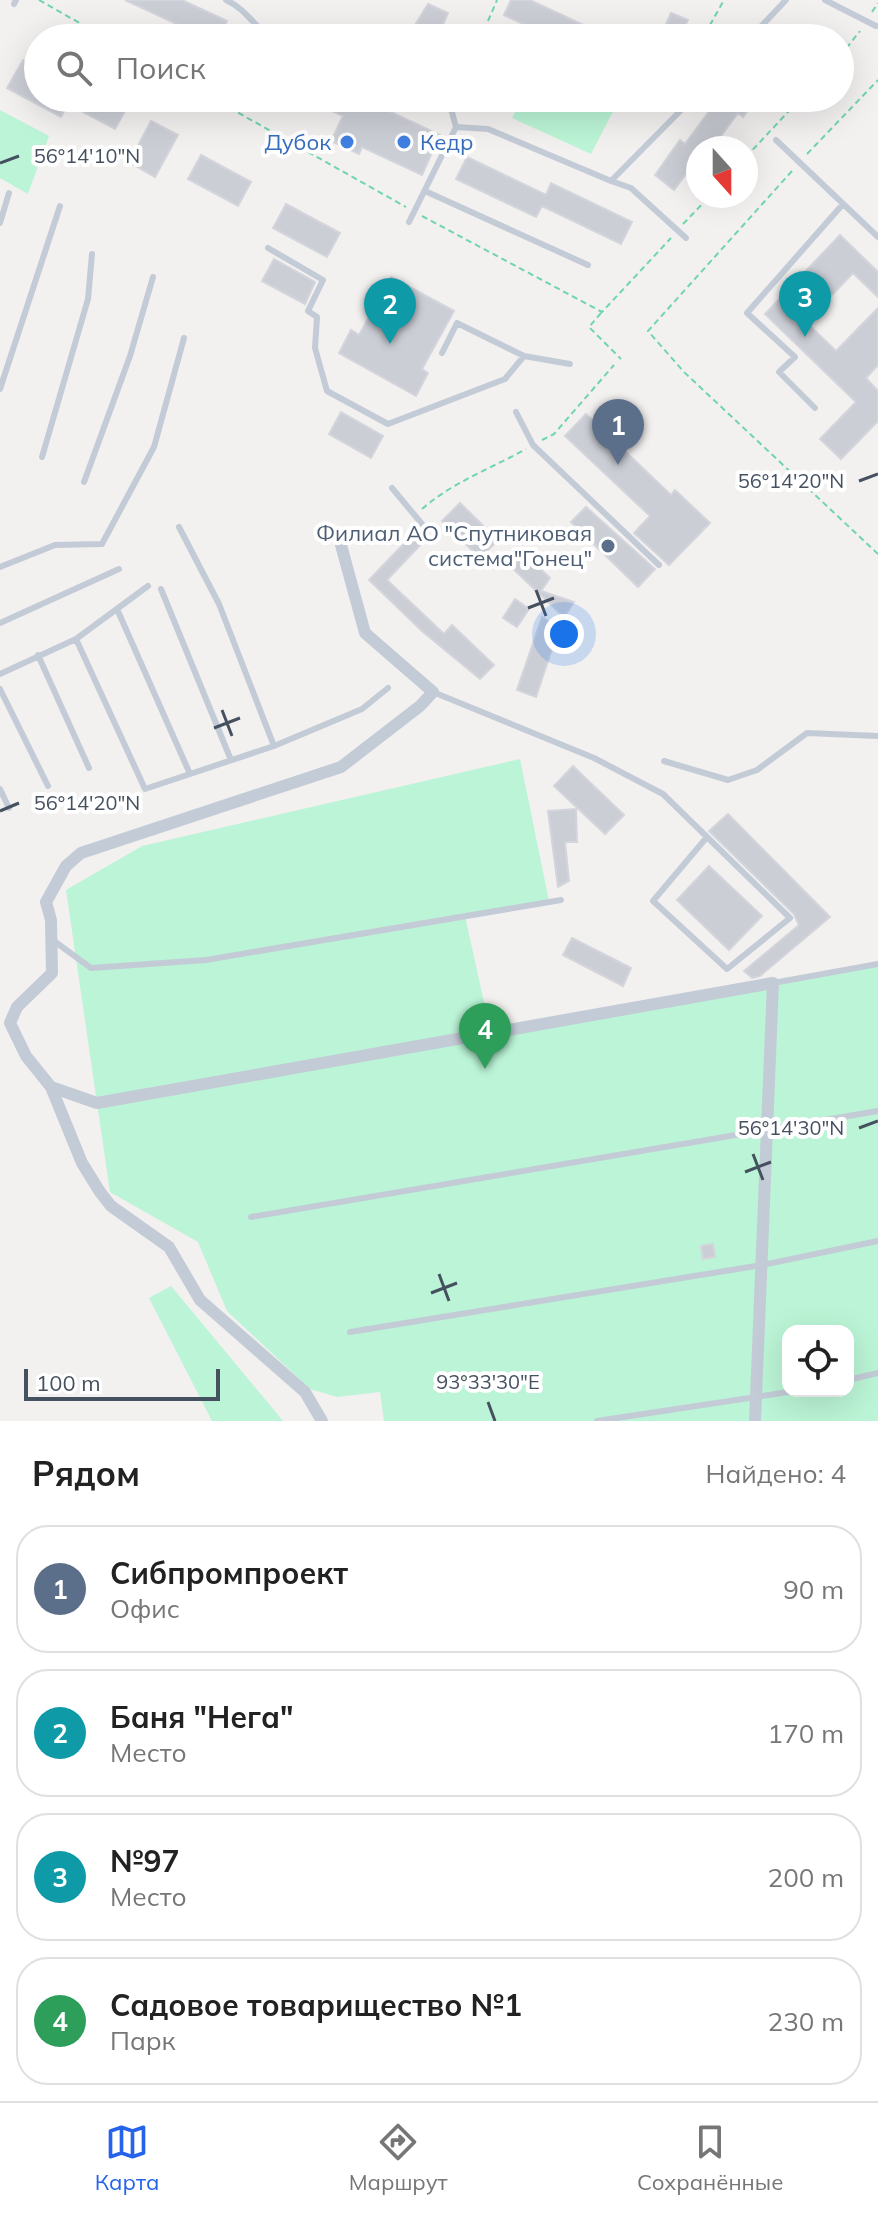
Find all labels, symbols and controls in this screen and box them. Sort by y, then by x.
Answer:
search box [24,24,854,112]
icon: search [52,46,96,90]
text: Поиск [116,49,206,87]
place label: Дубок [264,128,331,156]
place label: Кедр [420,128,473,156]
marker: Дубок [338,133,356,151]
marker: Кедр [395,133,413,151]
north arrow [686,136,758,208]
text: 56°14'10"N [34,143,140,168]
pin: 3 [779,271,831,337]
pin: 2 [364,278,416,344]
pin: 1 [592,399,644,465]
text: 56°14'20"N [738,468,844,493]
place label: Филиал АО "Спутниковая система"Гонец" [316,519,592,572]
marker: Филиал АО "Спутниковая система"Гонец" [599,537,617,555]
your location [544,614,584,654]
text: 56°14'20"N [34,790,140,815]
pin: 4 [459,1003,511,1069]
text: 56°14'30"N [738,1115,844,1140]
map controls [782,1325,854,1397]
button: locate [782,1325,854,1397]
scale bar [24,1365,220,1401]
text: 100 m [36,1369,101,1397]
text: 93°33'30"E [436,1369,540,1394]
text: Рядом [32,1452,140,1495]
text: Найдено: 4 [706,1457,846,1490]
text: Сибпромпроект [110,1554,348,1592]
text: 1 [52,1573,68,1606]
text: 90 m [783,1573,844,1606]
text: Офис [110,1592,180,1625]
text: Баня "Нега" [110,1698,294,1736]
text: 2 [52,1717,68,1750]
text: 170 m [768,1717,844,1750]
text: Место [110,1736,187,1769]
text: №97 [110,1842,179,1880]
text: 3 [52,1861,68,1894]
text: 200 m [768,1861,844,1894]
text: Место [110,1880,187,1913]
text: Садовое товарищество №1 [110,1986,522,2024]
text: 4 [52,2005,68,2038]
text: 230 m [768,2005,844,2038]
text: Парк [110,2024,176,2057]
tab: Карта [95,2120,159,2196]
tab: Маршрут [349,2120,448,2196]
tab: Сохранённые [637,2120,783,2196]

